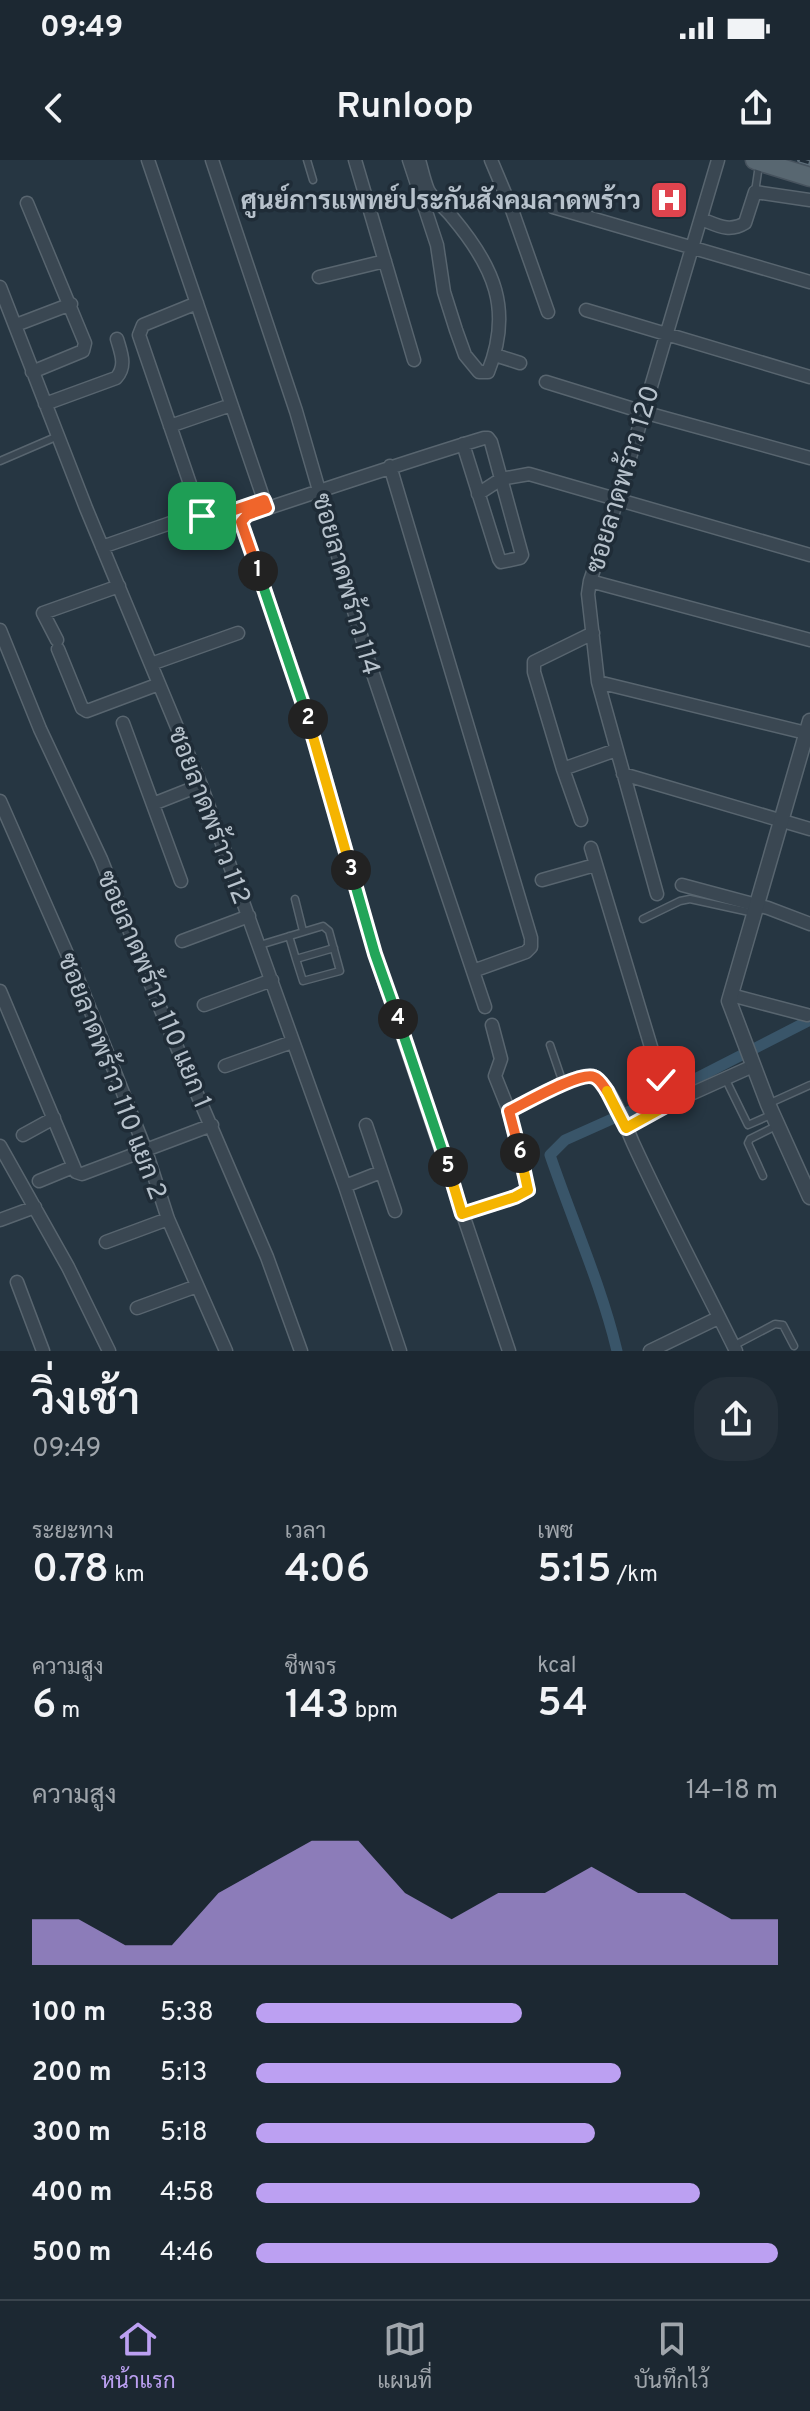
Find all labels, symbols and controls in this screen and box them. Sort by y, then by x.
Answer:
text: 09:49 [40,10,123,47]
text: Runloop [336,85,474,131]
icon: back [32,86,76,130]
icon: share [734,86,778,130]
hospital icon: ศูนย์การแพทย์ประกันสังคมลาดพร้าว [648,179,690,221]
place label: ศูนย์การแพทย์ประกันสังคมลาดพร้าว [241,183,641,219]
street label: ซอยลาดพร้าว 120 [578,381,669,578]
pin [168,482,236,550]
street label: ซอยลาดพร้าว 114 [303,489,388,679]
icon: arrive [180,494,224,538]
pin: 1 [238,551,278,591]
text: 1 [254,557,262,584]
pin: 2 [288,699,328,739]
text: 2 [301,705,315,732]
street label: ซอยลาดพร้าว 112 [159,722,259,910]
pin: 3 [331,850,371,890]
text: 3 [344,856,358,883]
street label: ซอยลาดพร้าว 110 แยก 1 [88,865,220,1114]
street label: ซอยลาดพร้าว 110 แยก 2 [48,948,175,1205]
pin: 4 [378,999,418,1039]
text: 4 [391,1005,405,1032]
pin [627,1046,695,1114]
icon: check [639,1058,683,1102]
pin: 6 [500,1133,540,1173]
text: 6 [513,1139,527,1166]
pin: 5 [428,1147,468,1187]
text: 5 [441,1153,455,1180]
text: วิ่งเช้า [32,1375,140,1431]
button: share [694,1377,778,1461]
text: 09:49 [32,1433,101,1466]
text: ระยะทาง [32,1519,114,1546]
text: เวลา [285,1519,326,1546]
text: เพซ [537,1519,574,1546]
text: 0.78 [32,1546,109,1596]
text: 4:06 [285,1546,370,1596]
text: 5:15 [537,1546,612,1596]
text: km [109,1562,145,1589]
text: /km [612,1562,658,1589]
text: kcal [537,1653,576,1680]
text: ความสูง [32,1655,103,1682]
text: ชีพจร [285,1655,337,1682]
text: 54 [537,1680,588,1730]
text: 6 [32,1682,56,1732]
text: 143 [285,1682,350,1732]
text: m [56,1698,80,1725]
text: bpm [350,1698,398,1725]
text: 14–18 m [686,1775,778,1808]
text: ความสูง [32,1780,116,1813]
text: 100 m [32,1997,106,2030]
text: 5:38 [160,1997,214,2030]
text: 200 m [32,2057,111,2090]
text: 5:13 [160,2057,207,2090]
text: 300 m [32,2117,111,2150]
text: 5:18 [160,2117,208,2150]
text: 400 m [32,2177,112,2210]
text: 4:58 [160,2177,214,2210]
text: 500 m [32,2237,111,2270]
text: 4:46 [160,2237,214,2270]
tab: หน้าแรก [101,2317,176,2396]
tab: แผนที่ [377,2317,432,2396]
tab: บันทึกไว้ [634,2317,709,2396]

